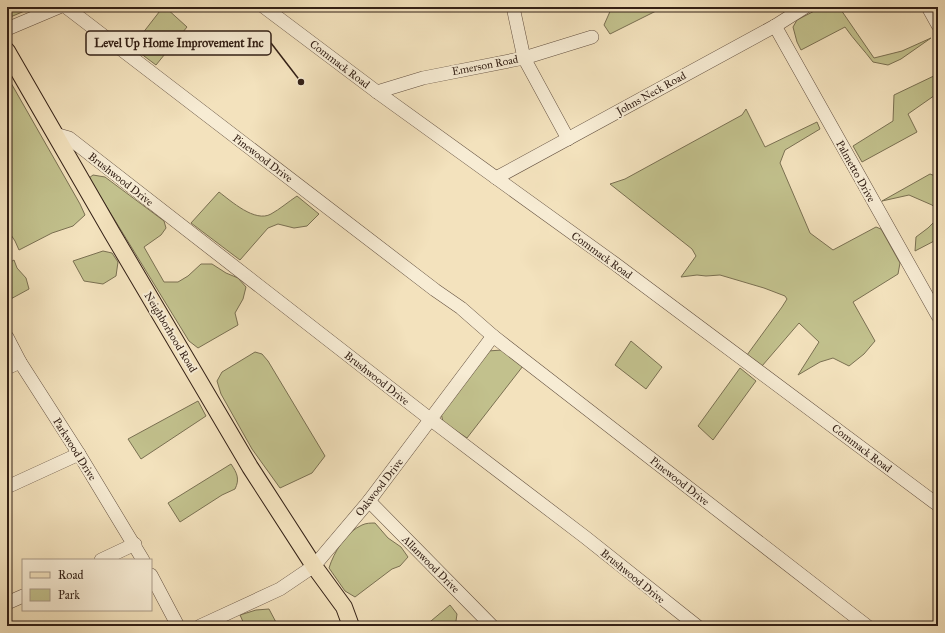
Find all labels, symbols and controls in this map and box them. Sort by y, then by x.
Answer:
callout: Level Up Home Improvement Inc [86,31,271,55]
text: Level Up Home Improvement Inc [94,36,264,51]
street label: Commack Road [307,38,373,91]
street label: Emerson Road [451,53,520,78]
street label: Johns Neck Road [613,69,689,119]
street label: Pinewood Drive [230,132,296,185]
street label: Palmetto Drive [833,138,878,205]
street label: Brushwood Drive [86,150,156,209]
street label: Commack Road [569,229,635,282]
street label: Neighborhood Road [141,290,200,375]
street label: Brushwood Drive [342,349,412,408]
street label: Parkwood Drive [50,415,99,483]
street label: Commack Road [829,422,895,475]
street label: Pinewood Drive [647,454,712,509]
street label: Oakwood Drive [353,455,406,519]
street label: Allanwood Drive [399,532,462,596]
street label: Brushwood Drive [598,546,668,607]
legend [22,559,152,611]
text: Road [58,568,84,582]
text: Park [58,588,80,602]

